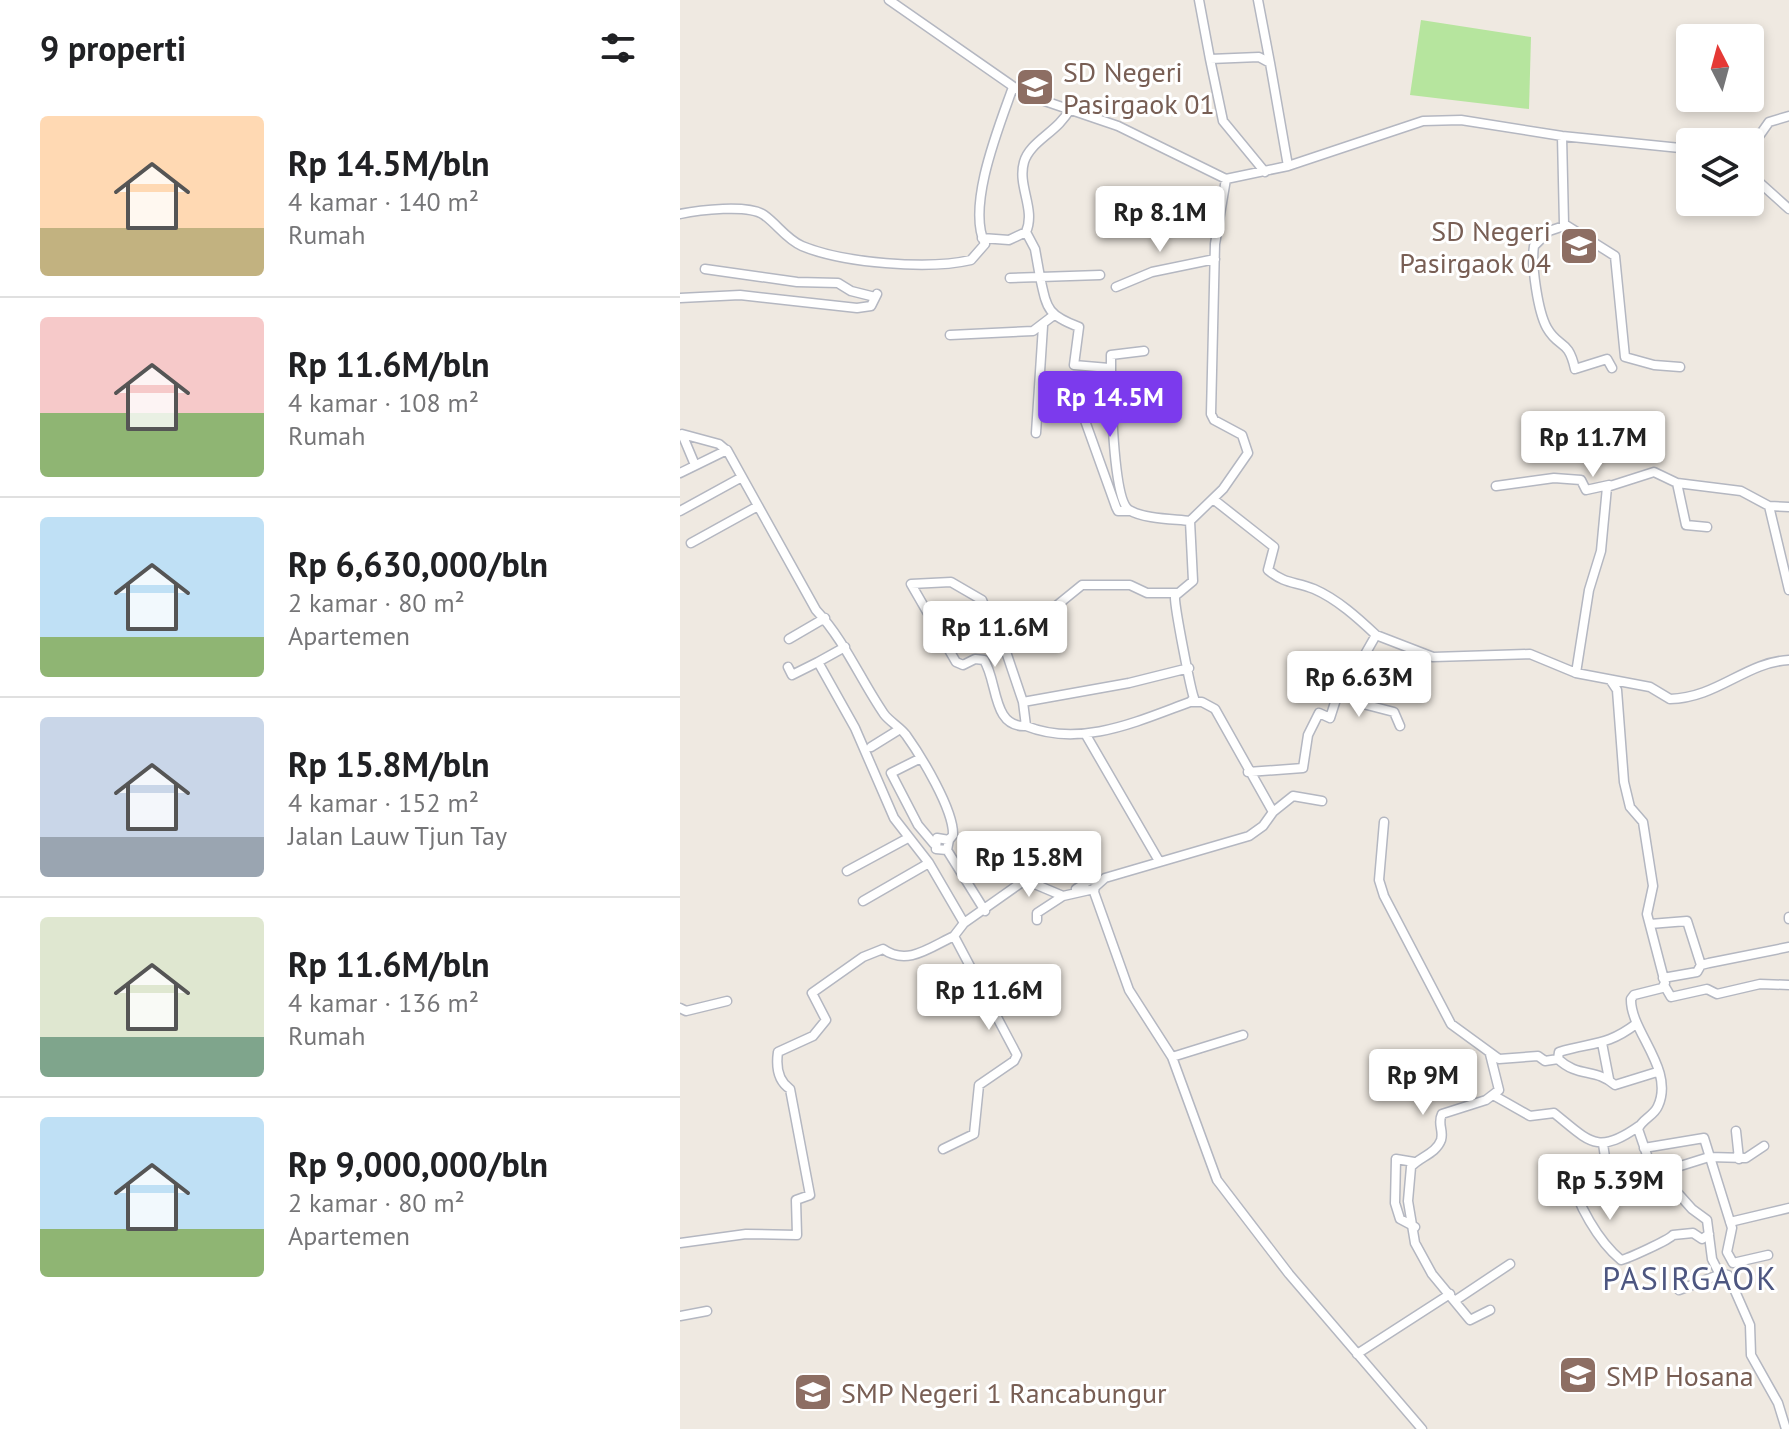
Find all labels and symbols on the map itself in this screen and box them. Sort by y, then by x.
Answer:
north arrow [1676,24,1764,112]
place label: SD Negeri Pasirgaok 01 [1063,53,1215,122]
school or university icon: SD Negeri Pasirgaok 01 [1014,66,1056,108]
pin: Rp 8.1M [1086,186,1234,254]
place label: SD Negeri Pasirgaok 04 [1399,212,1551,281]
school or university icon: SD Negeri Pasirgaok 04 [1558,225,1600,267]
pin: Rp 14.5M [1027,371,1193,439]
pin: Rp 11.7M [1510,411,1676,479]
pin: Rp 11.6M [912,601,1078,669]
pin: Rp 6.63M [1276,651,1442,719]
pin: Rp 15.8M [946,831,1112,899]
pin: Rp 11.6M [906,964,1072,1032]
pin: Rp 9M [1367,1049,1479,1117]
pin: Rp 5.39M [1527,1154,1693,1222]
district label: PASIRGAOK [1602,1257,1778,1299]
school or university icon: SMP Hosana [1557,1354,1599,1396]
place label: SMP Hosana [1606,1357,1754,1394]
school or university icon: SMP Negeri 1 Rancabungur [792,1371,834,1413]
place label: SMP Negeri 1 Rancabungur [841,1374,1167,1411]

